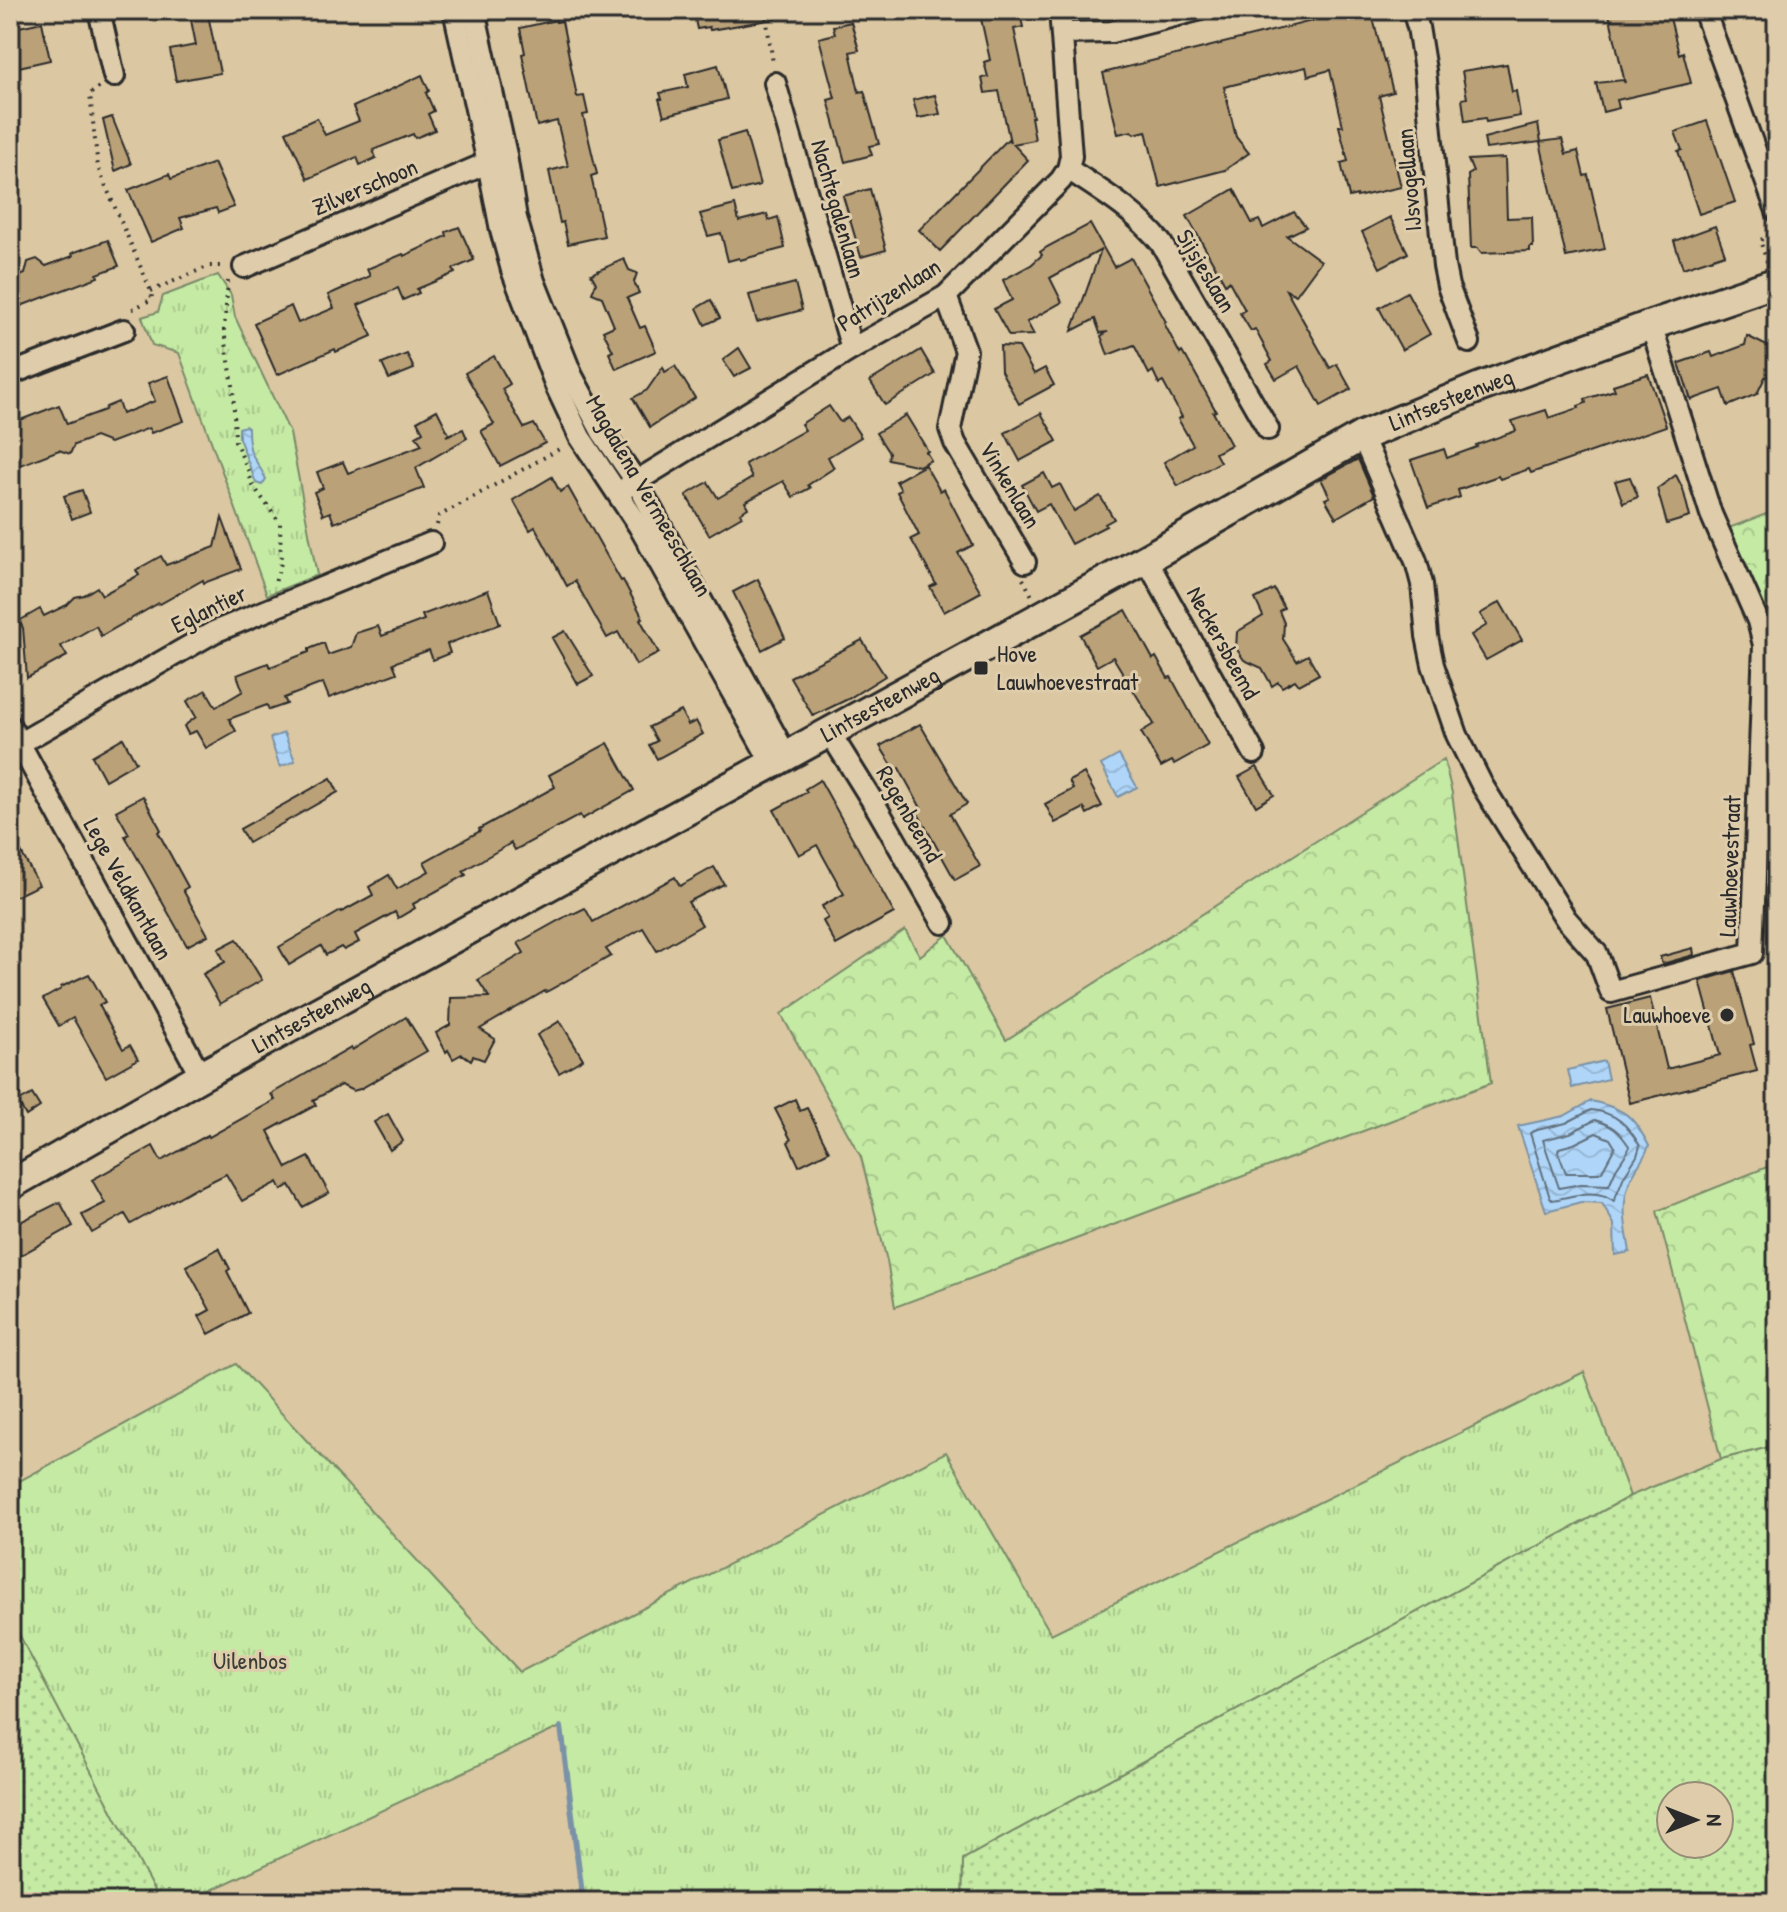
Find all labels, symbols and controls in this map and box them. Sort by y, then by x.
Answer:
street label: IJsvogellaan [1388,127,1428,233]
street label: Nachtegalenlaan [804,136,874,282]
street label: Zilverschoon [307,150,422,223]
street label: Sijsjeslaan [1170,223,1244,318]
street label: Patrijzenlaan [831,250,946,339]
street label: Lintsesteenweg [1384,360,1517,438]
street label: Magdalena Vermeeschlaan [579,389,721,602]
street label: Vinkenlaan [972,435,1049,534]
street label: Eglantier [165,576,252,640]
street label: Neckersbeemd [1180,580,1268,705]
place label: Hove Lauwhoevestraat [997,637,1139,697]
street label: Lintsesteenweg [814,658,945,749]
marker: Hove Lauwhoevestraat [972,659,990,677]
street label: Regenbeemd [869,760,950,867]
street label: Lauwhoevestraat [1711,794,1747,937]
street label: Lege Veldkantlaan [77,812,181,965]
street label: Lintsesteenweg [246,969,376,1060]
place label: Lauwhoeve [1623,998,1711,1030]
marker: Lauwhoeve [1718,1006,1736,1024]
park label: Uilenbos [213,1644,287,1676]
north arrow [1655,1780,1735,1860]
text: N [1700,1814,1730,1826]

